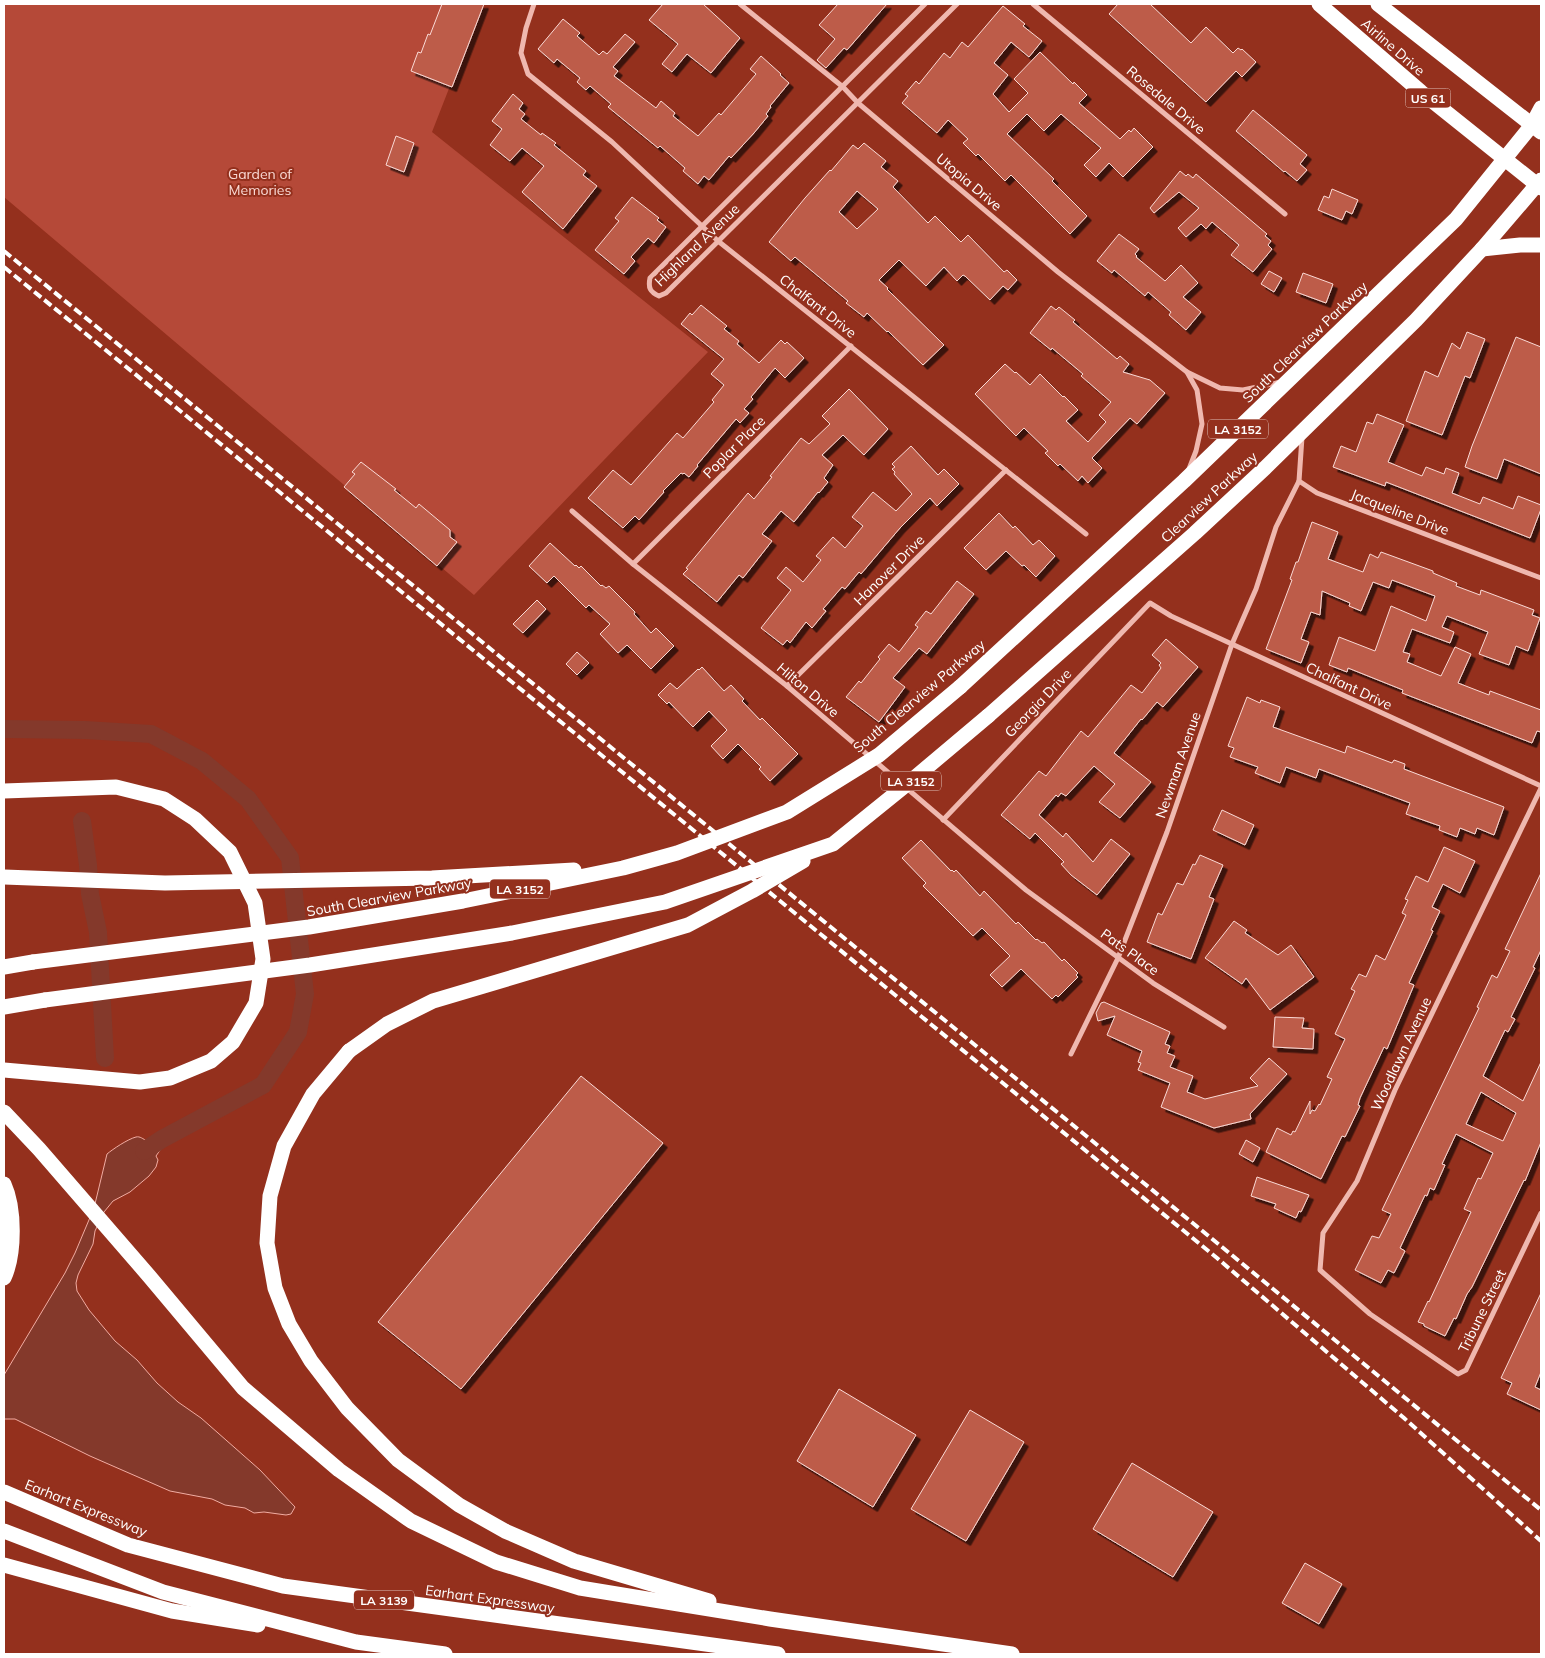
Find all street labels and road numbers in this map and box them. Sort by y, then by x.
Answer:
street label: Airline Drive [1357,14,1429,80]
street label: Rosedale Drive [1123,62,1209,138]
road number: US 61 [1406,89,1450,108]
street label: Utopia Drive [932,149,1006,215]
street label: Highland Avenue [651,200,743,290]
street label: Chalfant Drive [776,270,860,342]
street label: South Clearview Parkway [1239,277,1372,407]
street label: Poplar Place [699,412,769,482]
road number: LA 3152 [1208,419,1268,438]
street label: Clearview Parkway [1157,447,1261,546]
street label: Jacqueline Drive [1348,485,1452,539]
street label: Hanover Drive [850,531,928,609]
street label: South Clearview Parkway [849,635,989,757]
street label: Chalfant Drive [1303,658,1395,714]
street label: Hilton Drive [773,659,843,721]
street label: Georgia Drive [1001,665,1075,741]
street label: Newman Avenue [1151,709,1205,821]
road number: LA 3152 [881,771,941,790]
street label: South Clearview Parkway [305,874,473,920]
road number: LA 3152 [490,880,550,899]
street label: Pats Place [1097,925,1163,979]
street label: Woodlawn Avenue [1367,994,1435,1114]
street label: Tribune Street [1454,1266,1510,1356]
street label: Earhart Expressway [22,1475,150,1541]
street label: Earhart Expressway [424,1581,556,1617]
road number: LA 3139 [354,1590,414,1610]

